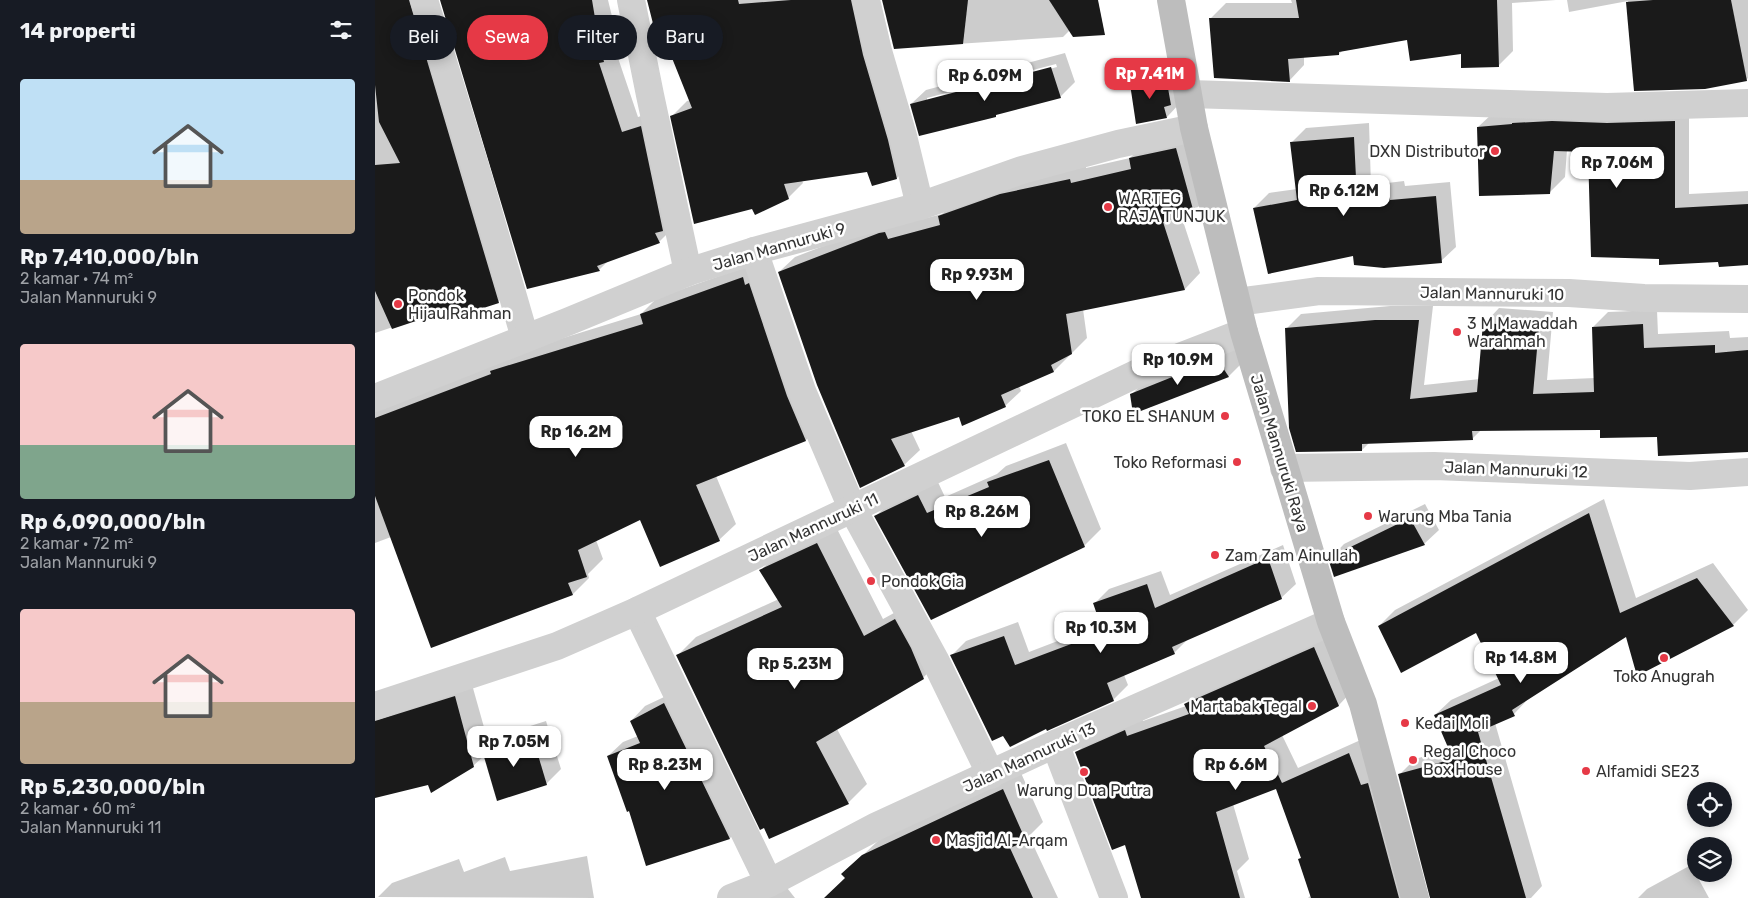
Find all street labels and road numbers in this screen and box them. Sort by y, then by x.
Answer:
street label: Jalan Mannuruki 9 [711,218,848,275]
street label: Jalan Mannuruki 10 [1420,283,1564,304]
street label: Jalan Mannuruki Raya [1246,372,1313,534]
street label: Jalan Mannuruki 12 [1444,457,1588,482]
street label: Jalan Mannuruki 11 [745,489,881,566]
street label: Jalan Mannuruki 13 [960,718,1099,797]

